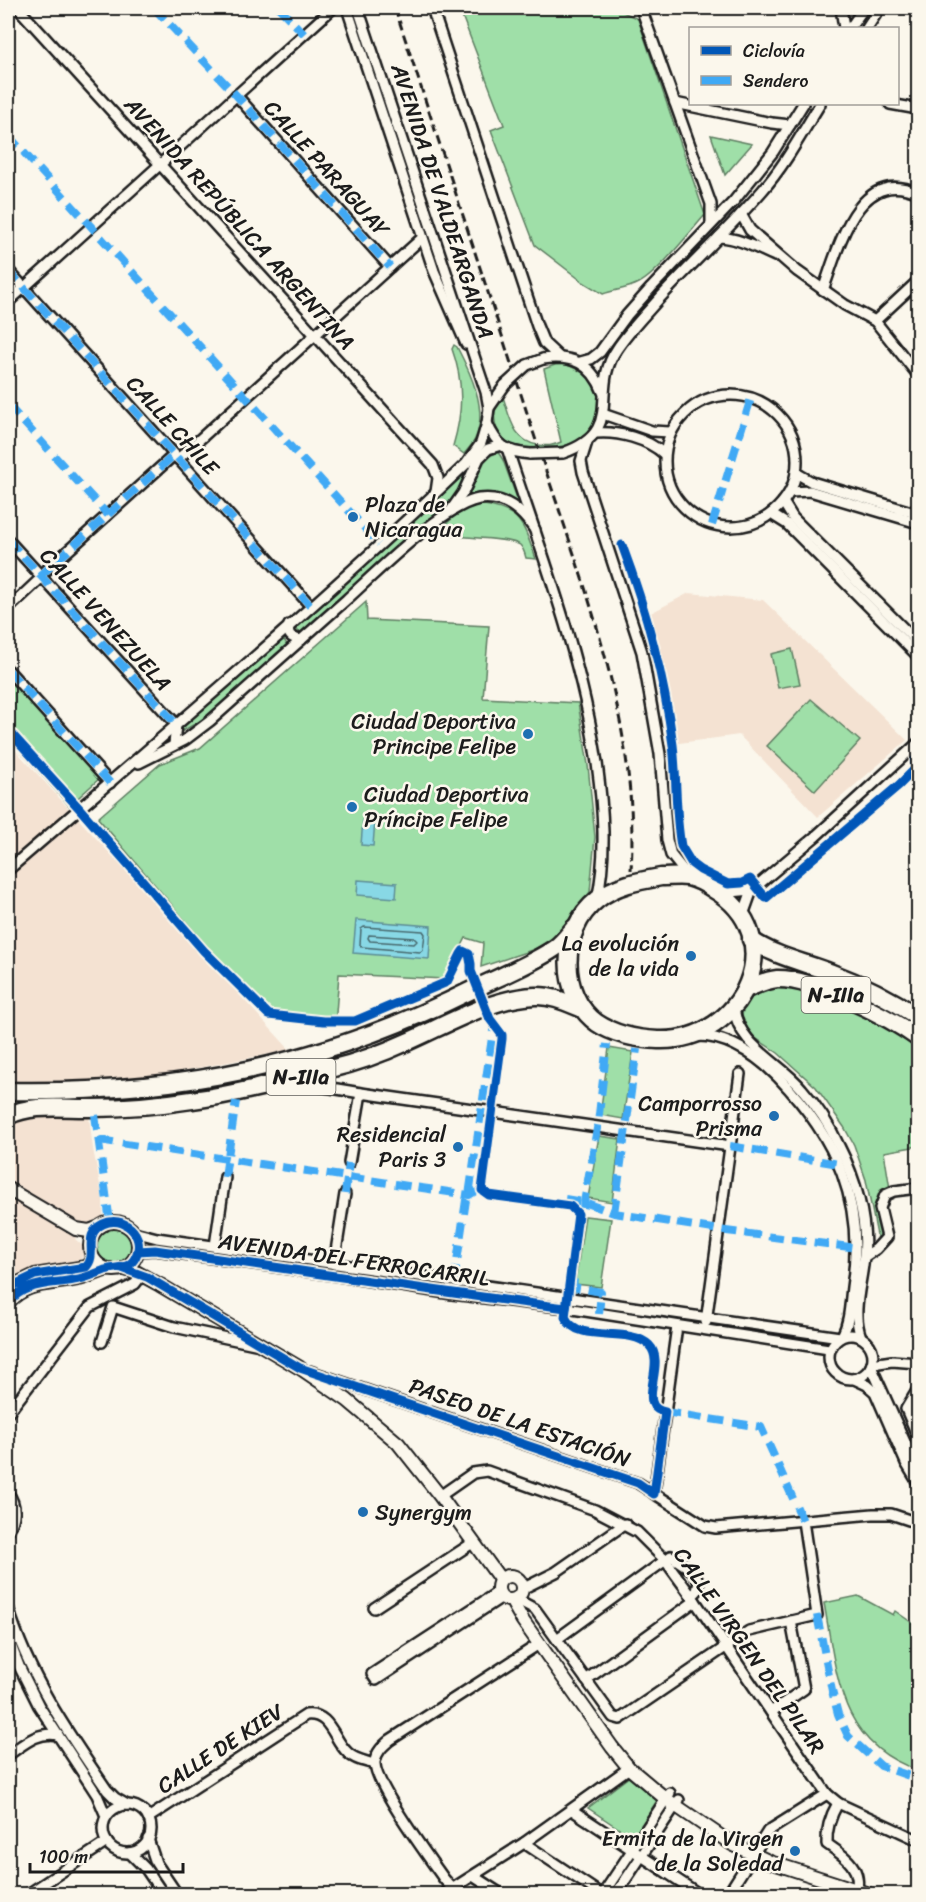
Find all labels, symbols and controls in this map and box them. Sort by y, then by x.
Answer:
legend [689,27,899,105]
text: Ciclovía [743,35,805,67]
street label: AVENIDA DE VALDEARGANDA [379,57,506,344]
text: Sendero [743,65,808,97]
street label: AVENIDA REPÚBLICA ARGENTINA [114,86,365,359]
street label: CALLE PARAGUAY [254,90,401,248]
street label: CALLE CHILE [116,366,230,486]
place label: Plaza de Nicaragua [365,485,463,549]
marker: Plaza de Nicaragua [346,510,360,524]
street label: CALLE VENEZUELA [30,538,181,700]
place label: Ciudad Deportiva Principe Felipe [351,702,516,766]
marker: Ciudad Deportiva Principe Felipe [521,727,535,741]
place label: Ciudad Deportiva Príncipe Felipe [364,775,529,839]
marker: Ciudad Deportiva Príncipe Felipe [345,800,359,814]
place label: La evolución de la vida [561,924,679,988]
marker: La evolución de la vida [684,949,698,963]
road number: N-IIIa [802,977,870,1013]
road number: N-IIIa [266,1059,336,1095]
place label: Camporrosso Prisma [638,1084,763,1148]
marker: Camporrosso Prisma [767,1109,781,1123]
place label: Residencial Paris 3 [337,1115,447,1179]
marker: Residencial Paris 3 [451,1140,465,1154]
street label: AVENIDA DEL FERROCARRIL [215,1221,493,1298]
street label: PASEO DE LA ESTACIÓN [404,1366,636,1479]
place label: Synergym [375,1493,472,1532]
marker: Synergym [356,1505,370,1519]
street label: CALLE VIRGEN DEL PILAR [663,1539,836,1762]
street label: CALLE DE KIEV [149,1692,292,1804]
place label: Ermita de la Virgen de la Soledad [602,1819,784,1883]
scale bar [30,1836,183,1874]
text: 100 m [39,1841,88,1873]
marker: Ermita de la Virgen de la Soledad [788,1844,802,1858]

